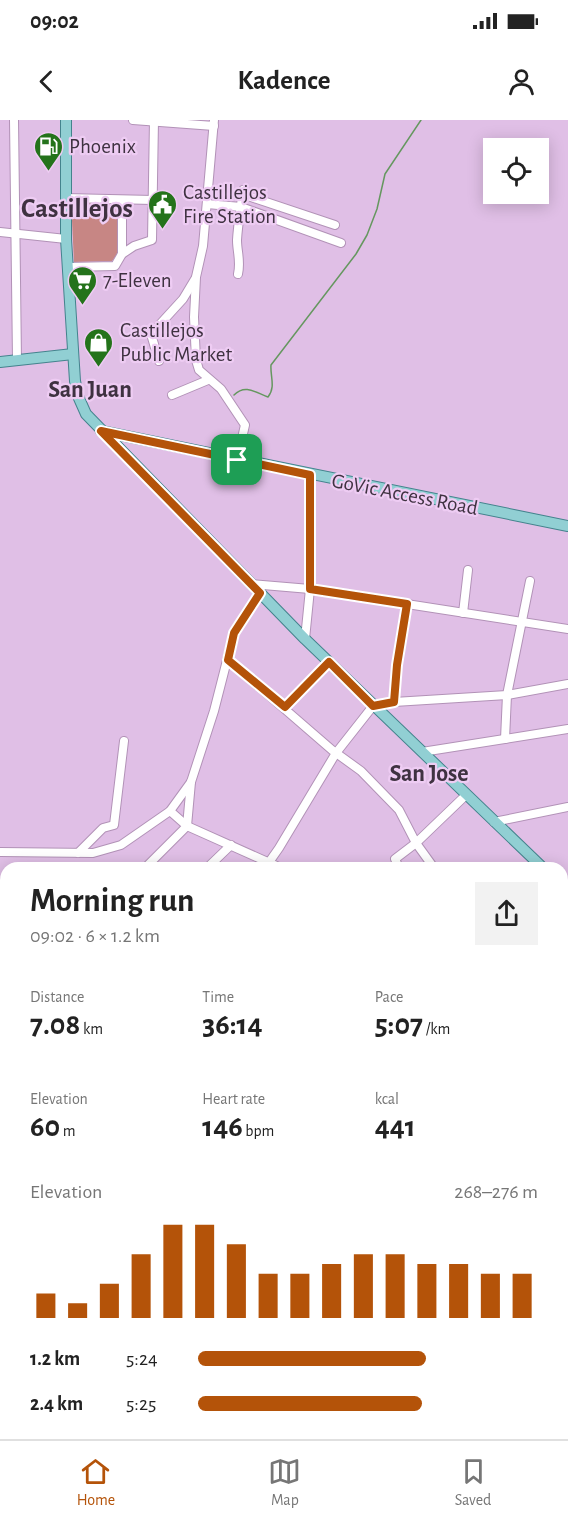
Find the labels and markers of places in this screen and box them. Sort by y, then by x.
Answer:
fuel station icon: Phoenix [32,130,64,172]
place label: Phoenix [69,136,136,157]
place label: Castillejos Fire Station [183,182,276,227]
public building icon: Castillejos Fire Station [146,188,178,230]
supermarket icon: 7-Eleven [66,264,98,306]
place label: 7-Eleven [103,270,172,291]
place label: Castillejos Public Market [120,320,233,365]
shop icon: Castillejos Public Market [83,326,115,368]
pin [211,434,262,485]

